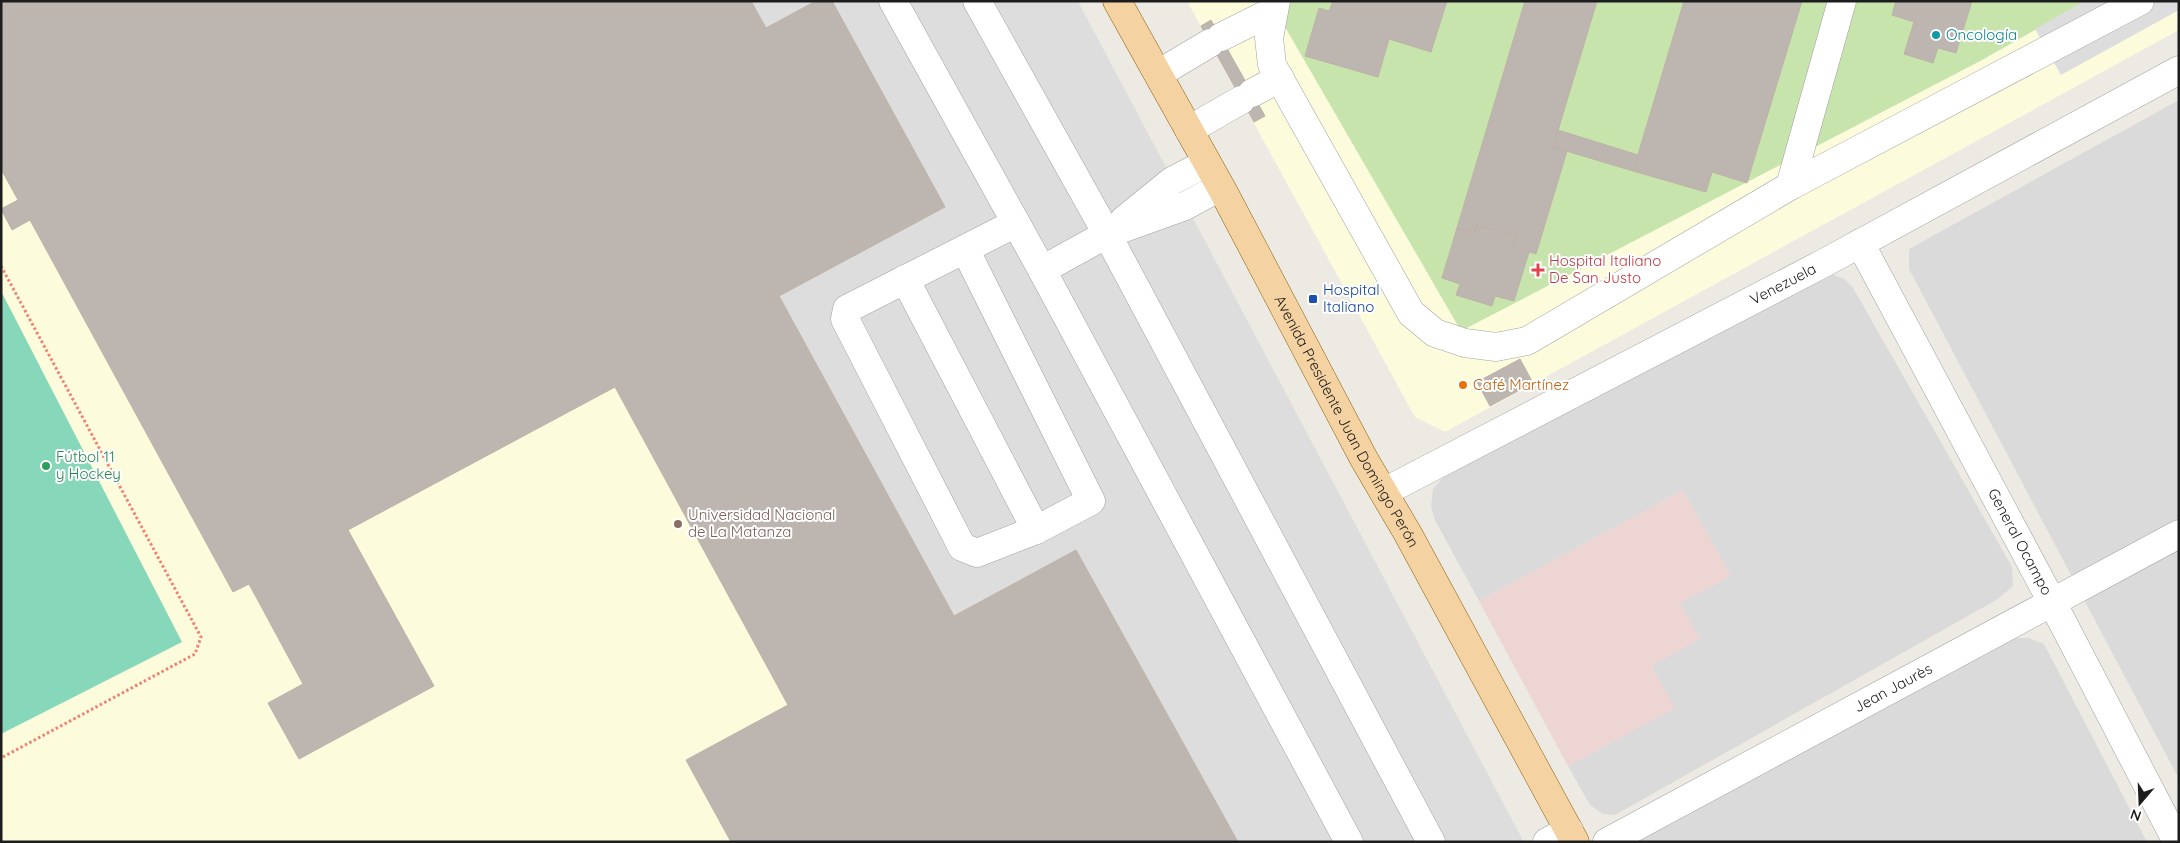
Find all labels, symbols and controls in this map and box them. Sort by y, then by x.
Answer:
place label: Oncología [1946,25,2017,44]
marker: Oncología [1930,29,1942,41]
place label: Hospital Italiano De San Justo [1549,251,1661,287]
street label: Venezuela [1747,259,1819,309]
marker: Hospital Italiano De San Justo [1531,263,1545,277]
place label: Hospital Italiano [1323,280,1380,316]
street label: Avenida Presidente Juan Domingo Perón [1271,292,1423,550]
marker: Hospital Italiano [1307,293,1319,305]
place label: Café Martínez [1473,375,1569,394]
marker: Café Martínez [1457,379,1469,391]
place label: Fútbol 11 y Hockey [56,447,121,483]
marker: Fútbol 11 y Hockey [40,460,52,472]
street label: General Ocampo [1984,485,2057,599]
place label: Universidad Nacional de La Matanza [688,505,836,541]
marker: Universidad Nacional de La Matanza [672,518,684,530]
street label: Jean Jaurès [1851,659,1935,716]
north arrow [2115,778,2165,828]
text: N [2128,805,2144,825]

